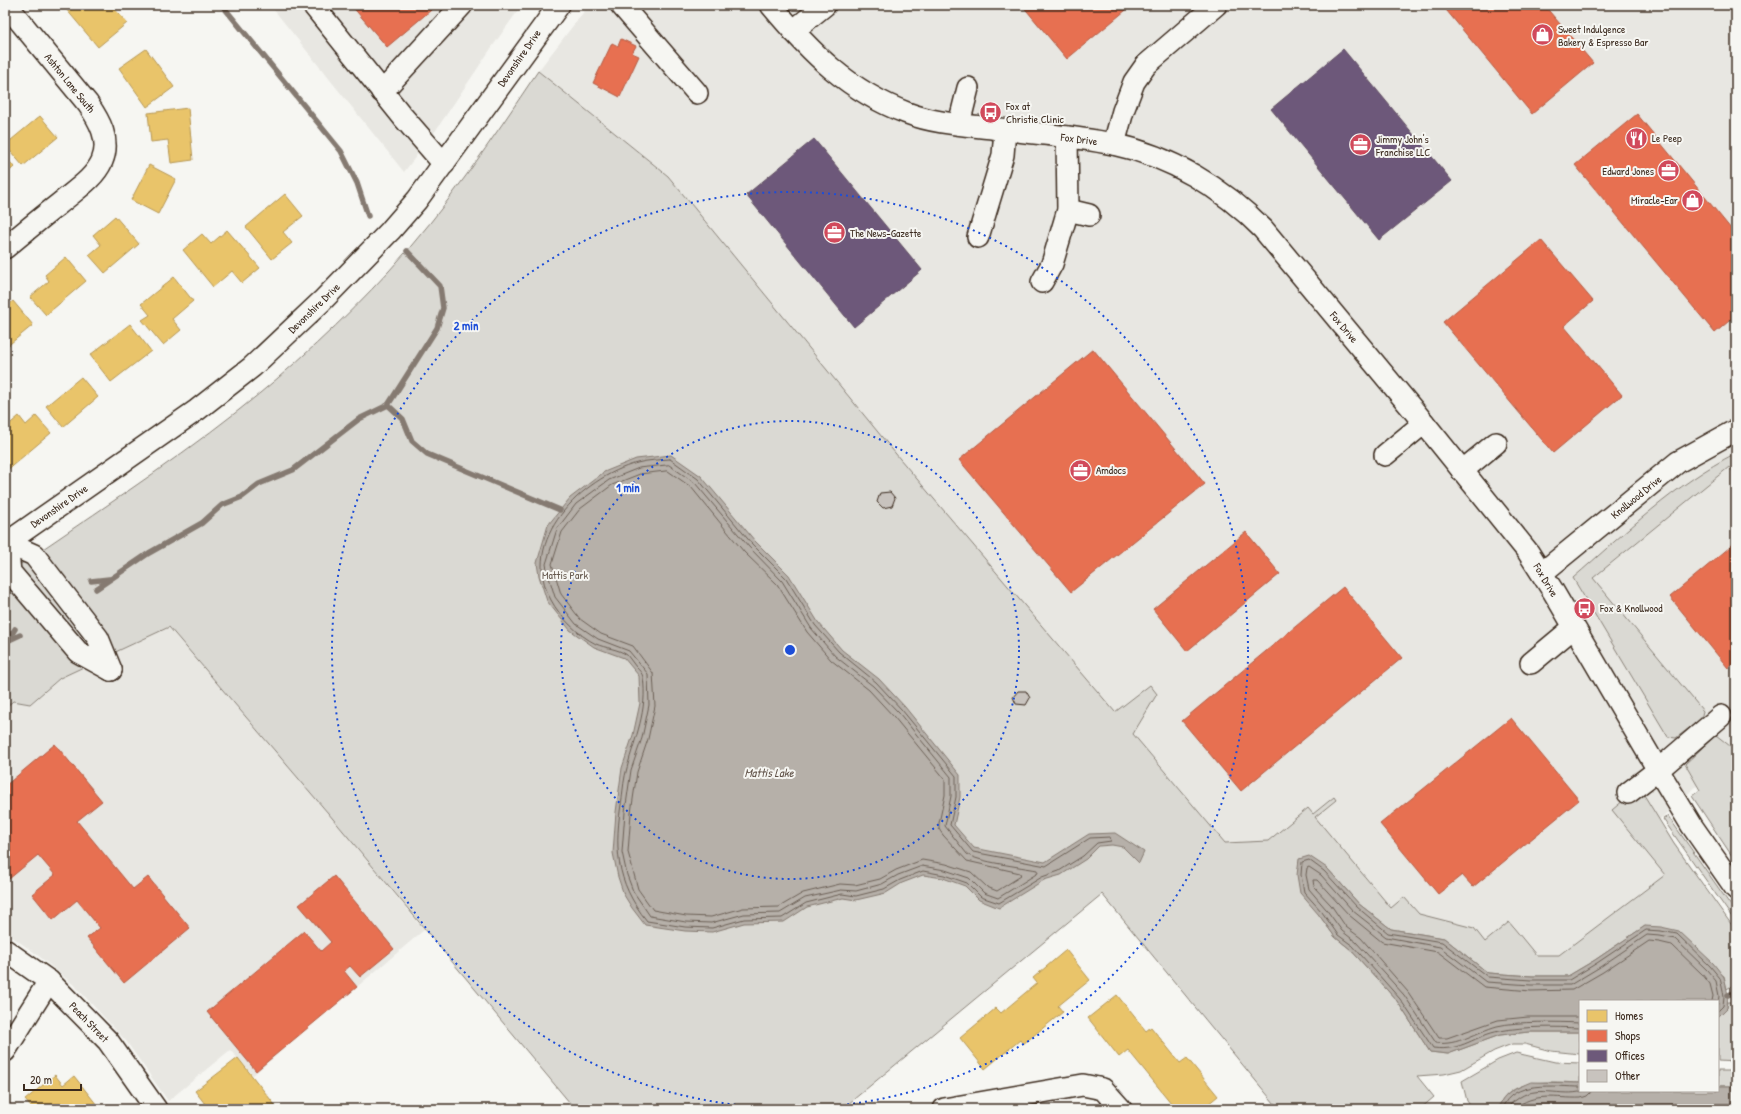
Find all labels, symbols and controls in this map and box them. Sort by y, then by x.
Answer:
shop icon: Sweet Indulgence Bakery & Espresso Bar [1530,22,1556,48]
place label: Sweet Indulgence Bakery & Espresso Bar [1558,22,1649,49]
street label: Devonshire Drive [494,26,544,89]
street label: Ashton Lane South [42,50,98,116]
bus stop icon: Fox at Christie Clinic [977,99,1003,125]
place label: Fox at Christie Clinic [1005,99,1065,126]
restaurant icon: Le Peep [1624,125,1650,151]
street label: Fox Drive [1059,130,1099,148]
place label: Le Peep [1652,131,1682,145]
office icon: Jimmy John's Franchise LLC [1348,132,1374,158]
place label: Jimmy John's Franchise LLC [1375,132,1430,159]
office icon: Edward Jones [1656,158,1682,184]
place label: Edward Jones [1602,164,1654,178]
shop icon: Miracle-Ear [1680,187,1706,213]
place label: Miracle-Ear [1631,193,1679,207]
office icon: The News-Gazette [821,220,847,246]
place label: The News-Gazette [850,226,922,240]
street label: Devonshire Drive [285,279,343,336]
street label: Fox Drive [1326,308,1362,346]
text: 2 min [454,317,479,334]
office icon: Amdocs [1068,457,1094,483]
place label: Amdocs [1096,463,1126,477]
street label: Knollwood Drive [1608,472,1665,522]
text: 1 min [616,479,640,496]
street label: Devonshire Drive [28,481,91,531]
street label: Fox Drive [1530,560,1562,600]
park label: Mattis Park [542,568,588,582]
bus stop icon: Fox & Knollwood [1571,595,1597,621]
place label: Fox & Knollwood [1599,601,1663,615]
centre of rings [783,643,797,657]
water label: Mattis Lake [744,764,795,781]
street label: Peach Street [66,999,112,1045]
legend [1579,1000,1719,1092]
text: Homes [1615,1007,1643,1024]
text: Shops [1615,1027,1641,1044]
text: Offices [1615,1047,1645,1064]
scale bar [24,1066,81,1092]
text: Other [1615,1067,1641,1084]
text: 20 m [30,1071,52,1088]

